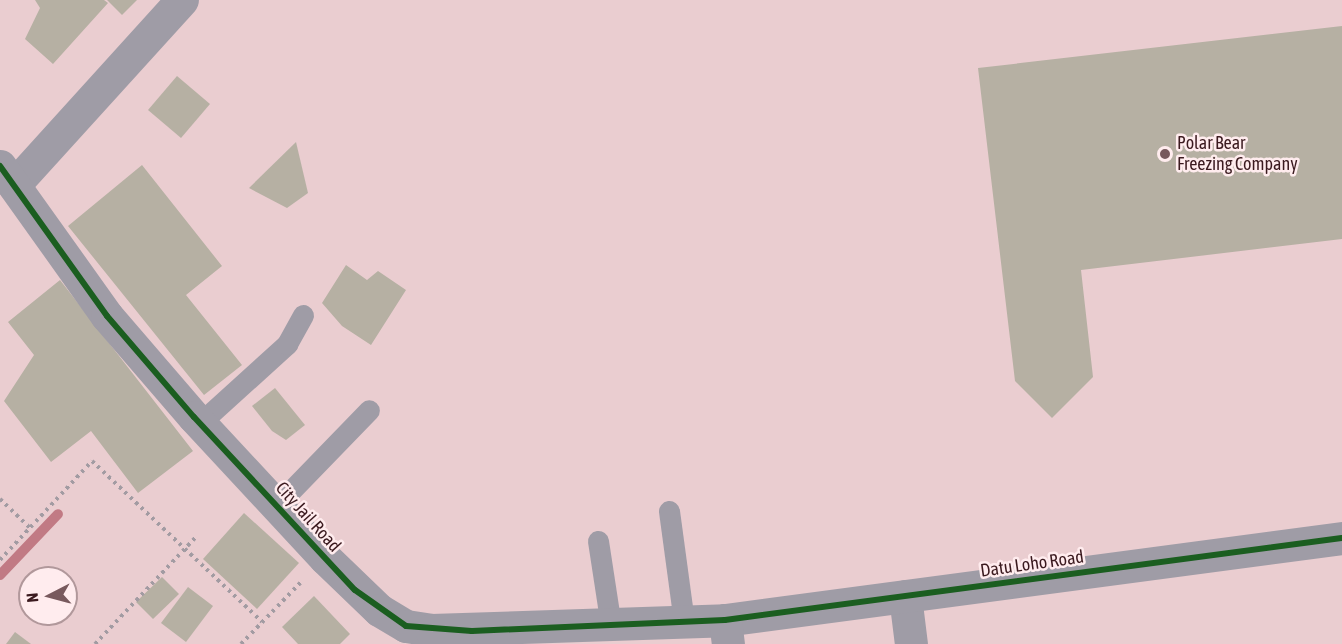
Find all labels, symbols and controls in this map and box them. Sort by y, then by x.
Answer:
place label: Polar Bear Freezing Company [1177,133,1298,176]
marker: Polar Bear Freezing Company [1158,147,1172,161]
street label: City Jail Road [271,477,345,557]
street label: Datu Loho Road [979,546,1085,582]
north arrow [18,566,78,626]
text: N [23,592,42,603]

